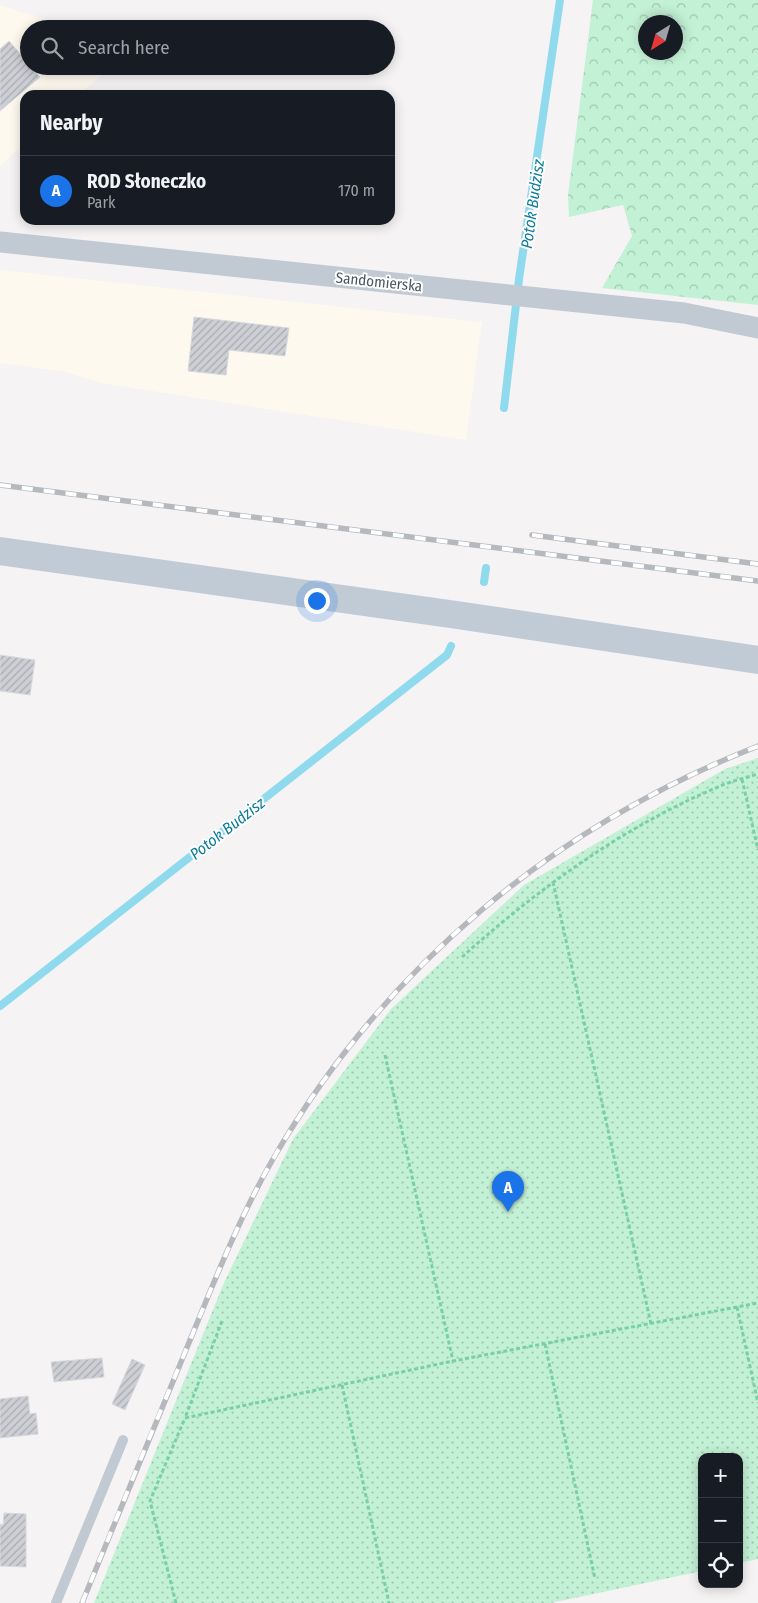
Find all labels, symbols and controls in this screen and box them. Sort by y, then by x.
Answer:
north arrow [638,15,683,60]
search box [20,20,395,75]
icon: search [38,34,66,62]
text: Search here [78,36,170,59]
text: Nearby [40,110,102,136]
water label: Potok Budzisz [517,158,548,250]
text: ROD Słoneczko [87,170,206,193]
text: A [52,181,60,200]
text: 170 m [338,181,375,200]
text: Park [87,193,115,212]
street label: Sandomierska [335,269,423,295]
your location [304,588,330,614]
water label: Potok Budzisz [186,793,269,864]
pin: A [492,1171,524,1212]
map controls [698,1453,743,1588]
button: + [698,1453,743,1498]
button: − [698,1498,743,1543]
button: locate [698,1543,743,1588]

